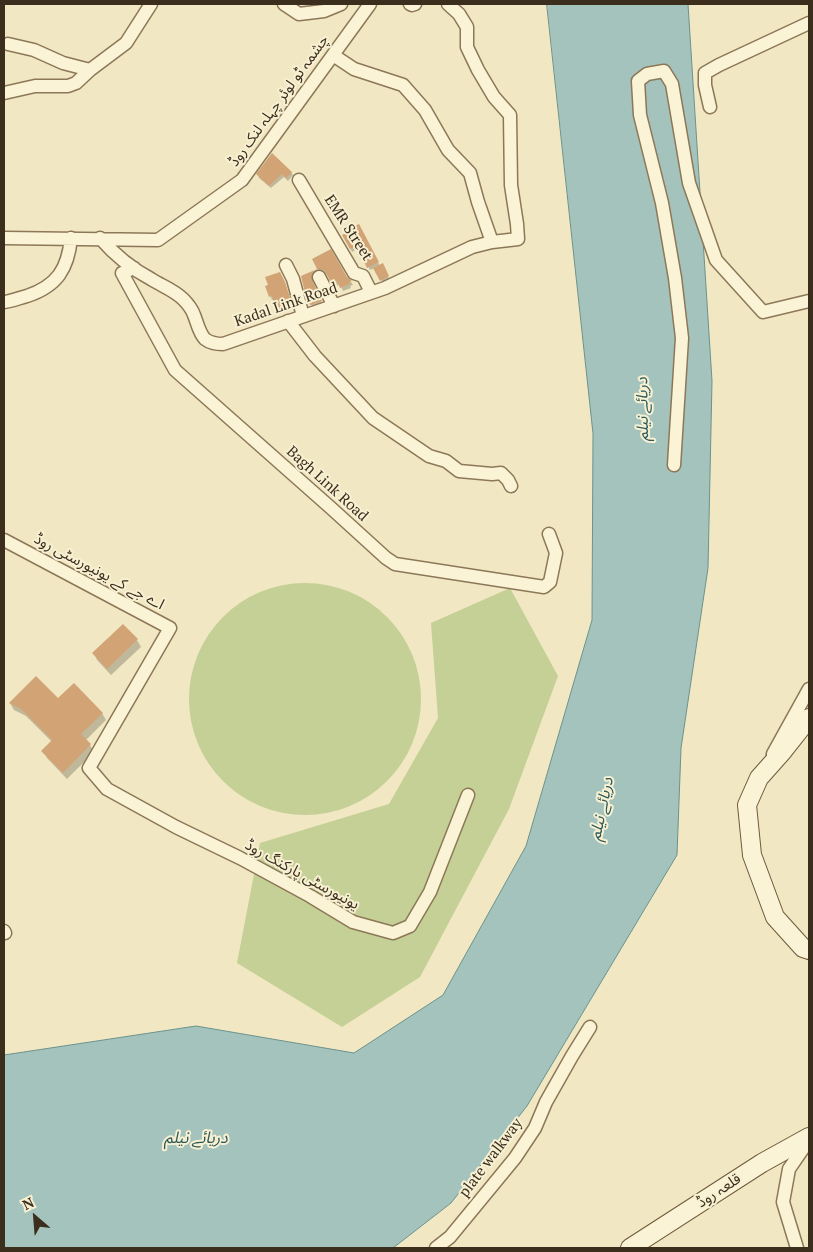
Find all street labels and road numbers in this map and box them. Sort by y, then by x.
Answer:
street label: چشمہ ٹو لوئر چہلہ لنک روڈ [225,32,333,170]
street label: EMR Street [320,192,376,264]
street label: Kadal Link Road [232,279,340,331]
street label: Bagh Link Road [282,443,372,525]
street label: اے جے کے یونیورسٹی روڈ [31,530,167,614]
street label: یونیورسٹی پارکنگ روڈ [242,836,362,914]
street label: plate walkway [455,1115,527,1201]
street label: قلعہ روڈ [693,1170,745,1212]

